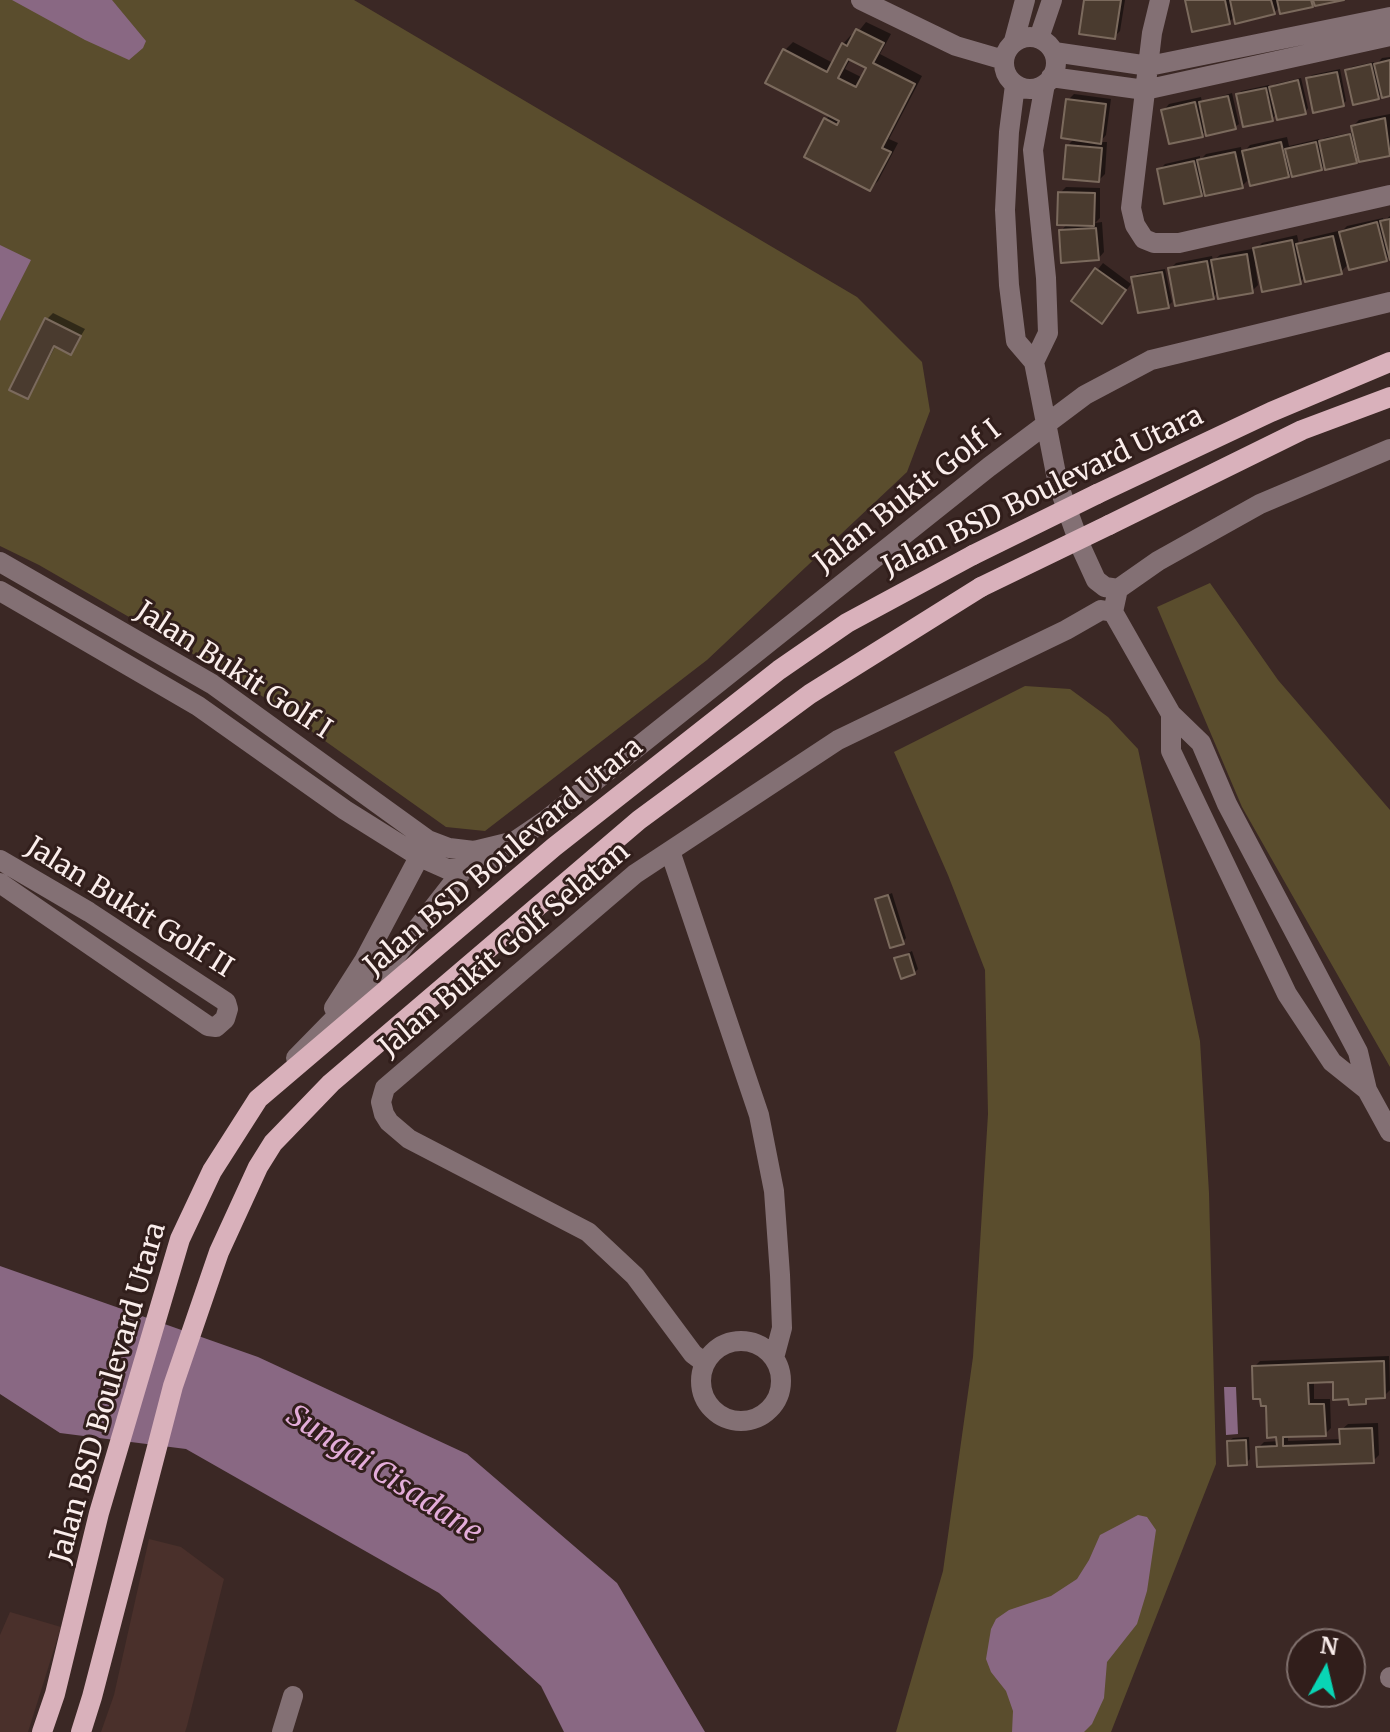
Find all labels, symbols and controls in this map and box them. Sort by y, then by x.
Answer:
street label: Jalan BSD Boulevard Utara [877,400,1209,584]
street label: Jalan Bukit Golf I [808,414,1008,580]
street label: Jalan Bukit Golf I [129,595,337,747]
street label: Jalan BSD Boulevard Utara [358,731,650,983]
street label: Jalan Bukit Golf II [19,831,239,985]
street label: Jalan Bukit Golf Selatan [373,835,637,1065]
street label: Jalan BSD Boulevard Utara [44,1219,174,1567]
water label: Sungai Cisadane [279,1398,489,1552]
north arrow [1286,1628,1366,1708]
text: N [1318,1631,1340,1661]

